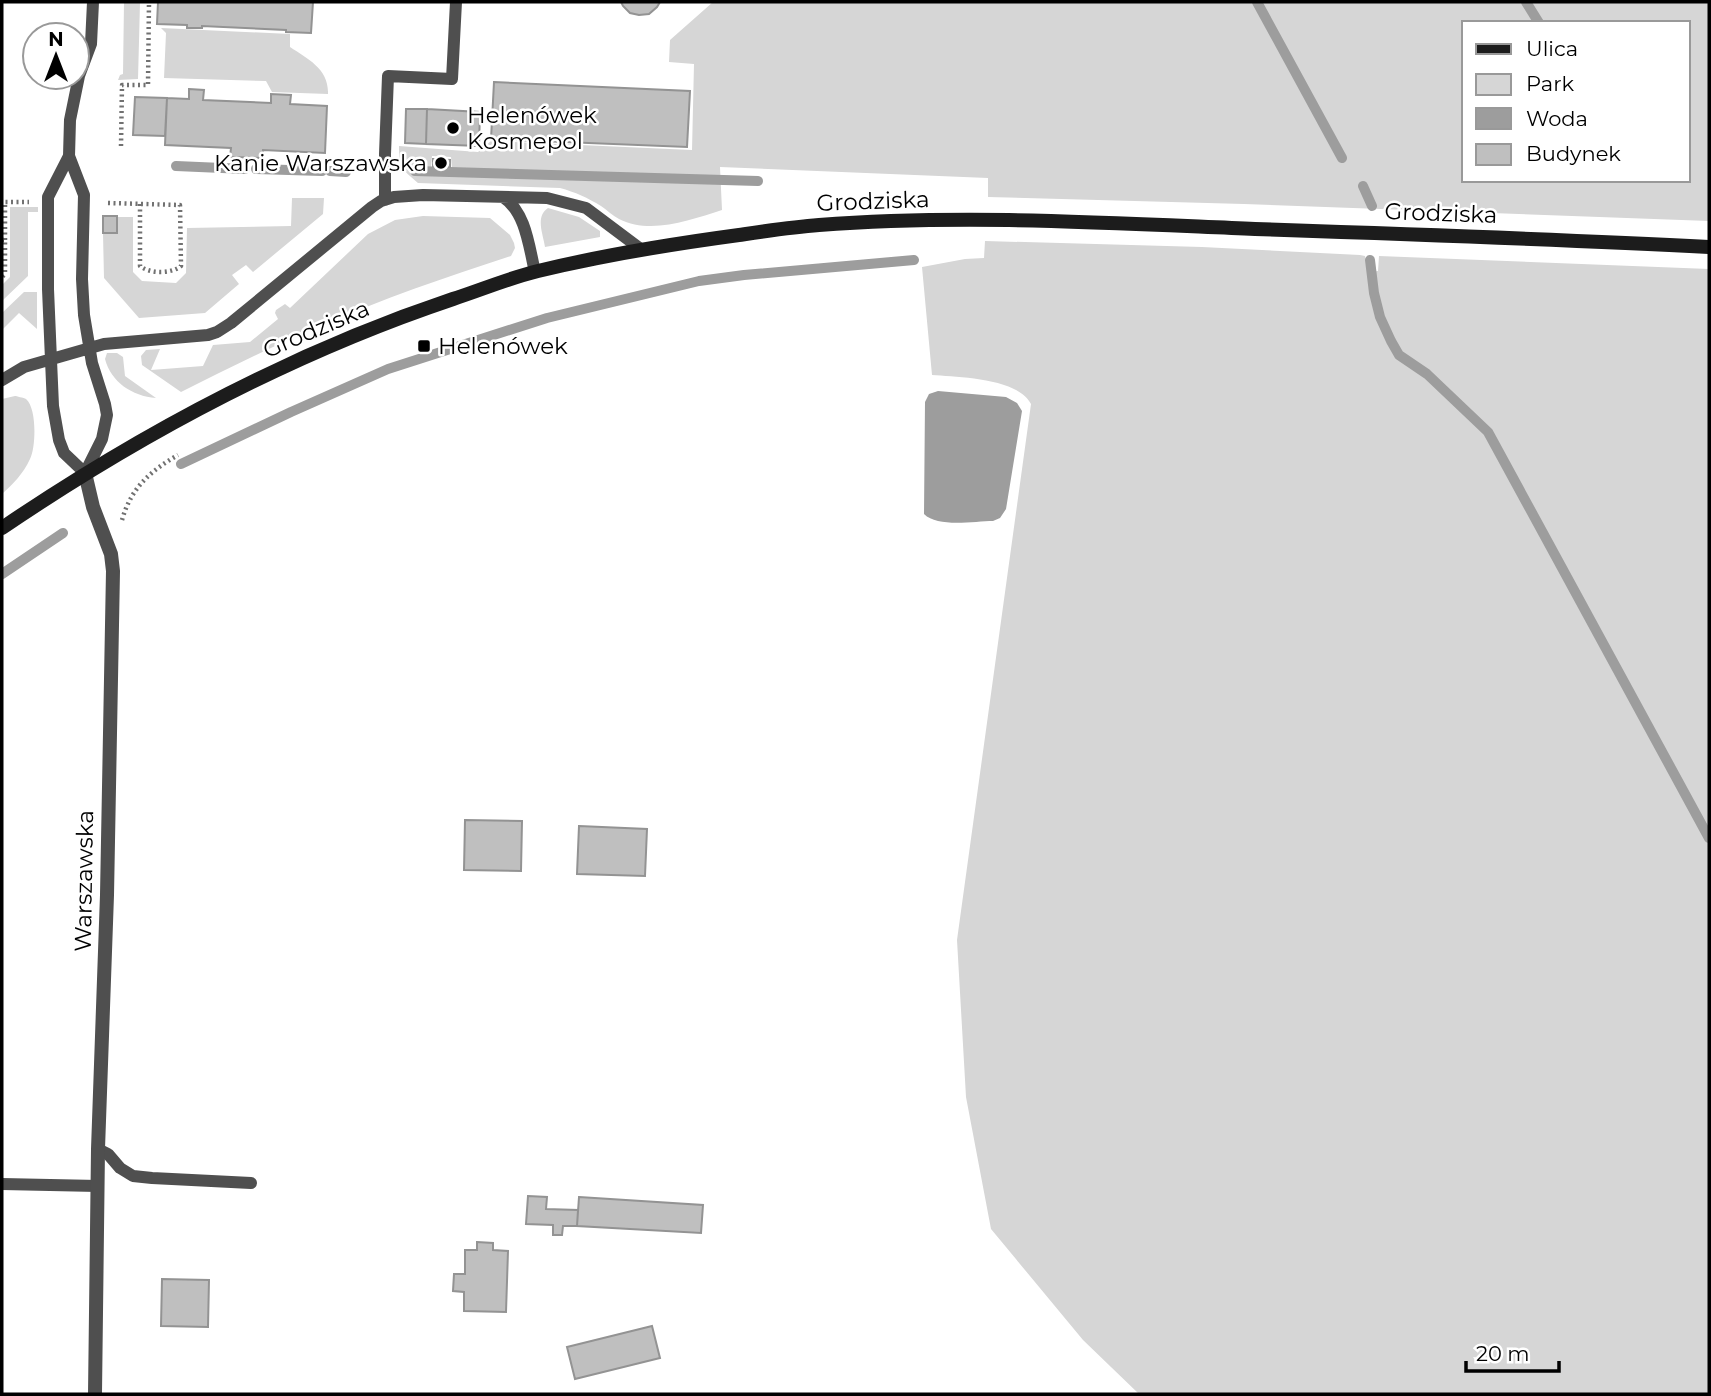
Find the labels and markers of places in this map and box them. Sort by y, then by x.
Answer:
place label: Helenówek Kosmepol [467,101,597,155]
marker: Helenówek Kosmepol [445,120,461,136]
place label: Kanie Warszawska [214,149,427,177]
marker: Kanie Warszawska [433,155,449,171]
place label: Helenówek [438,332,568,360]
marker: Helenówek [416,338,432,354]

